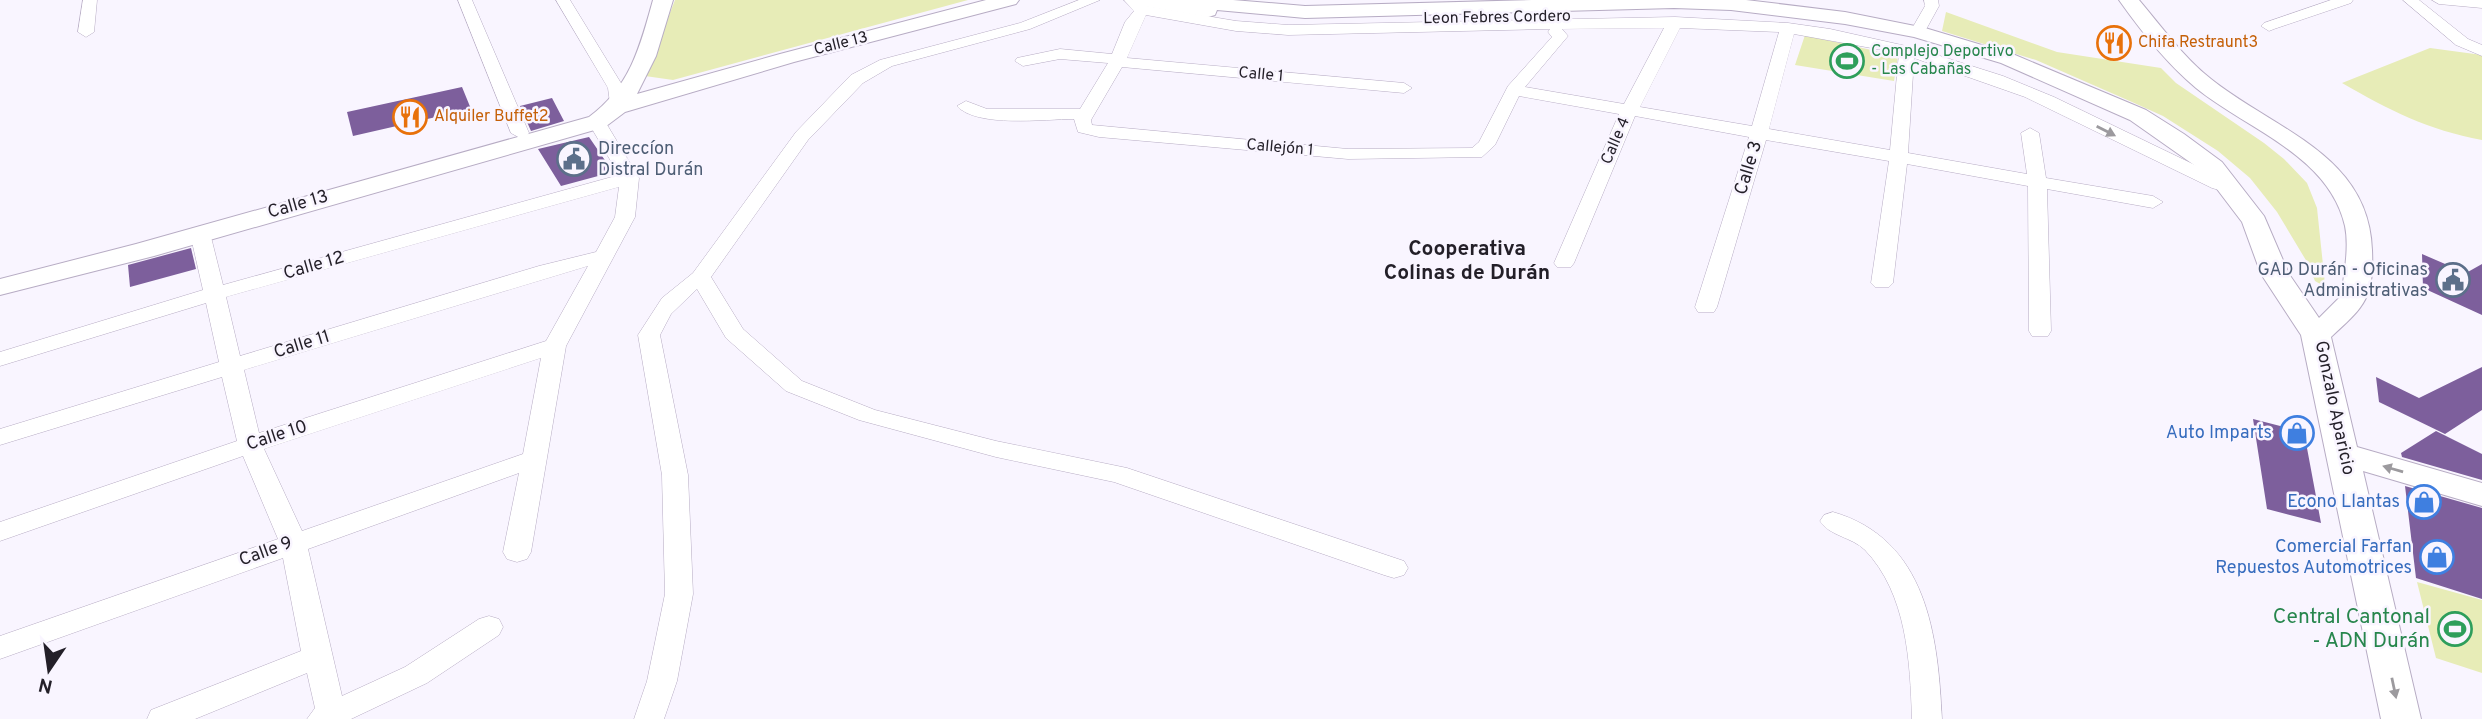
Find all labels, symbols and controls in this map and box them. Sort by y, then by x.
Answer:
street label: Leon Febres Cordero [1423,7,1571,29]
restaurant icon: Chifa Restraunt3 [2095,24,2133,62]
street label: Calle 13 [812,28,870,60]
place label: Chifa Restraunt3 [2138,33,2258,53]
sports icon: Complejo Deportivo - Las Cabañas [1828,42,1866,80]
place label: Complejo Deportivo - Las Cabañas [1871,42,2014,80]
street label: Calle 1 [1237,63,1285,87]
restaurant icon: Alquiler Buffet2 [391,98,429,136]
place label: Alquiler Buffet2 [434,107,549,127]
street label: Calle 4 [1597,114,1635,168]
one-way arrow [2096,125,2116,137]
street label: Callejón 1 [1246,135,1314,161]
place label: Direccíon Distral Durán [598,138,703,182]
street label: Calle 3 [1730,138,1768,198]
public building icon: Direccíon Distral Durán [555,140,593,178]
street label: Calle 13 [265,185,331,225]
district label: Cooperativa Colinas de Durán [1384,236,1550,287]
street label: Calle 12 [281,246,347,286]
place label: GAD Durán - Oficinas Administrativas [2257,259,2428,303]
public building icon: GAD Durán - Oficinas Administrativas [2434,261,2472,299]
street label: Calle 11 [271,326,333,364]
street label: Gonzalo Aparicio [2309,339,2359,477]
shop icon: Auto Imparts [2278,414,2316,452]
street label: Calle 10 [244,415,310,457]
place label: Auto Imparts [2166,422,2272,445]
one-way arrow [2382,463,2403,473]
shop icon: Econo Llantas [2405,483,2443,521]
place label: Econo Llantas [2287,491,2400,514]
street label: Calle 9 [236,532,296,572]
place label: Comercial Farfan Repuestos Automotrices [2215,536,2412,580]
shop icon: Comercial Farfan Repuestos Automotrices [2418,538,2456,576]
place label: Central Cantonal - ADN Durán [2273,604,2430,655]
sports icon: Central Cantonal - ADN Durán [2436,610,2474,648]
north arrow [14,635,84,705]
text: N [36,671,55,698]
one-way arrow [2389,677,2400,699]

